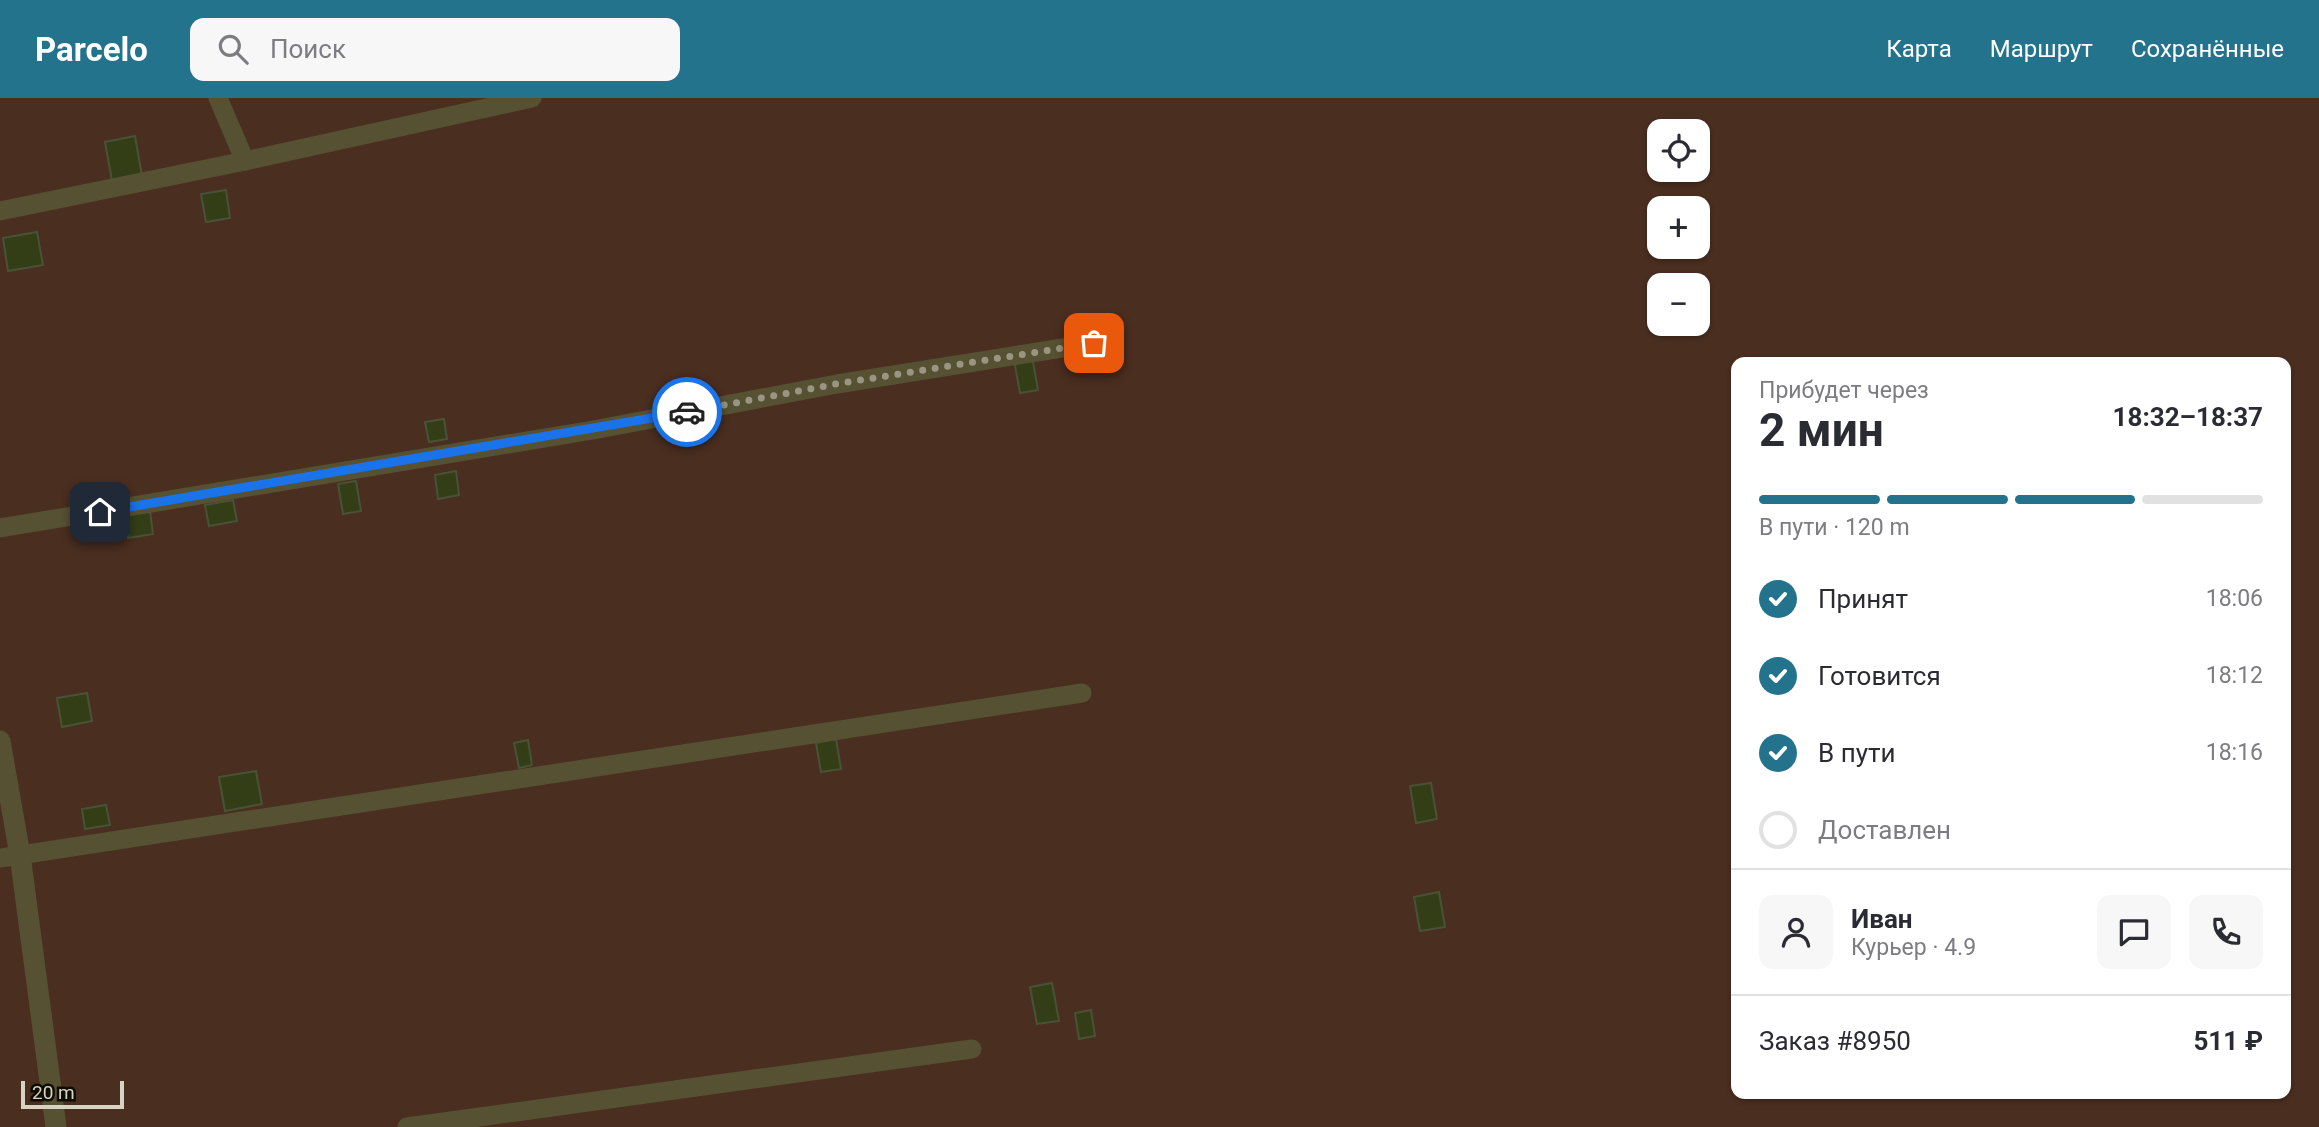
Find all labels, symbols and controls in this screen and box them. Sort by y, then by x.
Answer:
search box [190,18,680,81]
text: Parcelo [35,30,148,69]
icon: search [214,30,252,68]
text: Поиск [270,34,346,64]
text: Карта [1886,35,1952,63]
text: Маршрут [1990,35,2093,63]
text: Сохранённые [2131,35,2284,63]
map controls [1647,119,1710,336]
button: locate [1647,119,1710,182]
button: + [1647,196,1710,259]
button: − [1647,273,1710,336]
pin [1064,313,1124,373]
icon: bag [1075,324,1113,362]
courier [652,377,722,447]
text: Прибудет через [1759,377,1929,404]
icon: car [668,393,706,431]
text: 18:32–18:37 [2113,402,2263,432]
text: 2 мин [1759,403,1884,457]
pin [70,482,130,542]
icon: home [81,493,119,531]
text: В пути · 120 m [1759,514,1910,541]
icon: check [1759,580,1797,618]
text: Принят [1818,584,1908,614]
text: 18:06 [2206,585,2263,612]
icon: check [1759,657,1797,695]
text: Готовится [1818,661,1941,691]
text: 18:12 [2206,662,2263,689]
icon: check [1759,734,1797,772]
text: В пути [1818,738,1895,768]
text: 18:16 [2206,739,2263,766]
text: Доставлен [1818,815,1951,845]
button: person [1759,895,1833,969]
button: chat [2097,895,2171,969]
button: phone [2189,895,2263,969]
text: Иван [1851,904,1913,934]
text: Курьер · 4.9 [1851,934,1976,961]
text: Заказ #8950 [1759,1026,1911,1056]
text: 511 ₽ [2193,1026,2263,1056]
scale bar [21,1078,124,1110]
text: 20 m [32,1081,75,1104]

